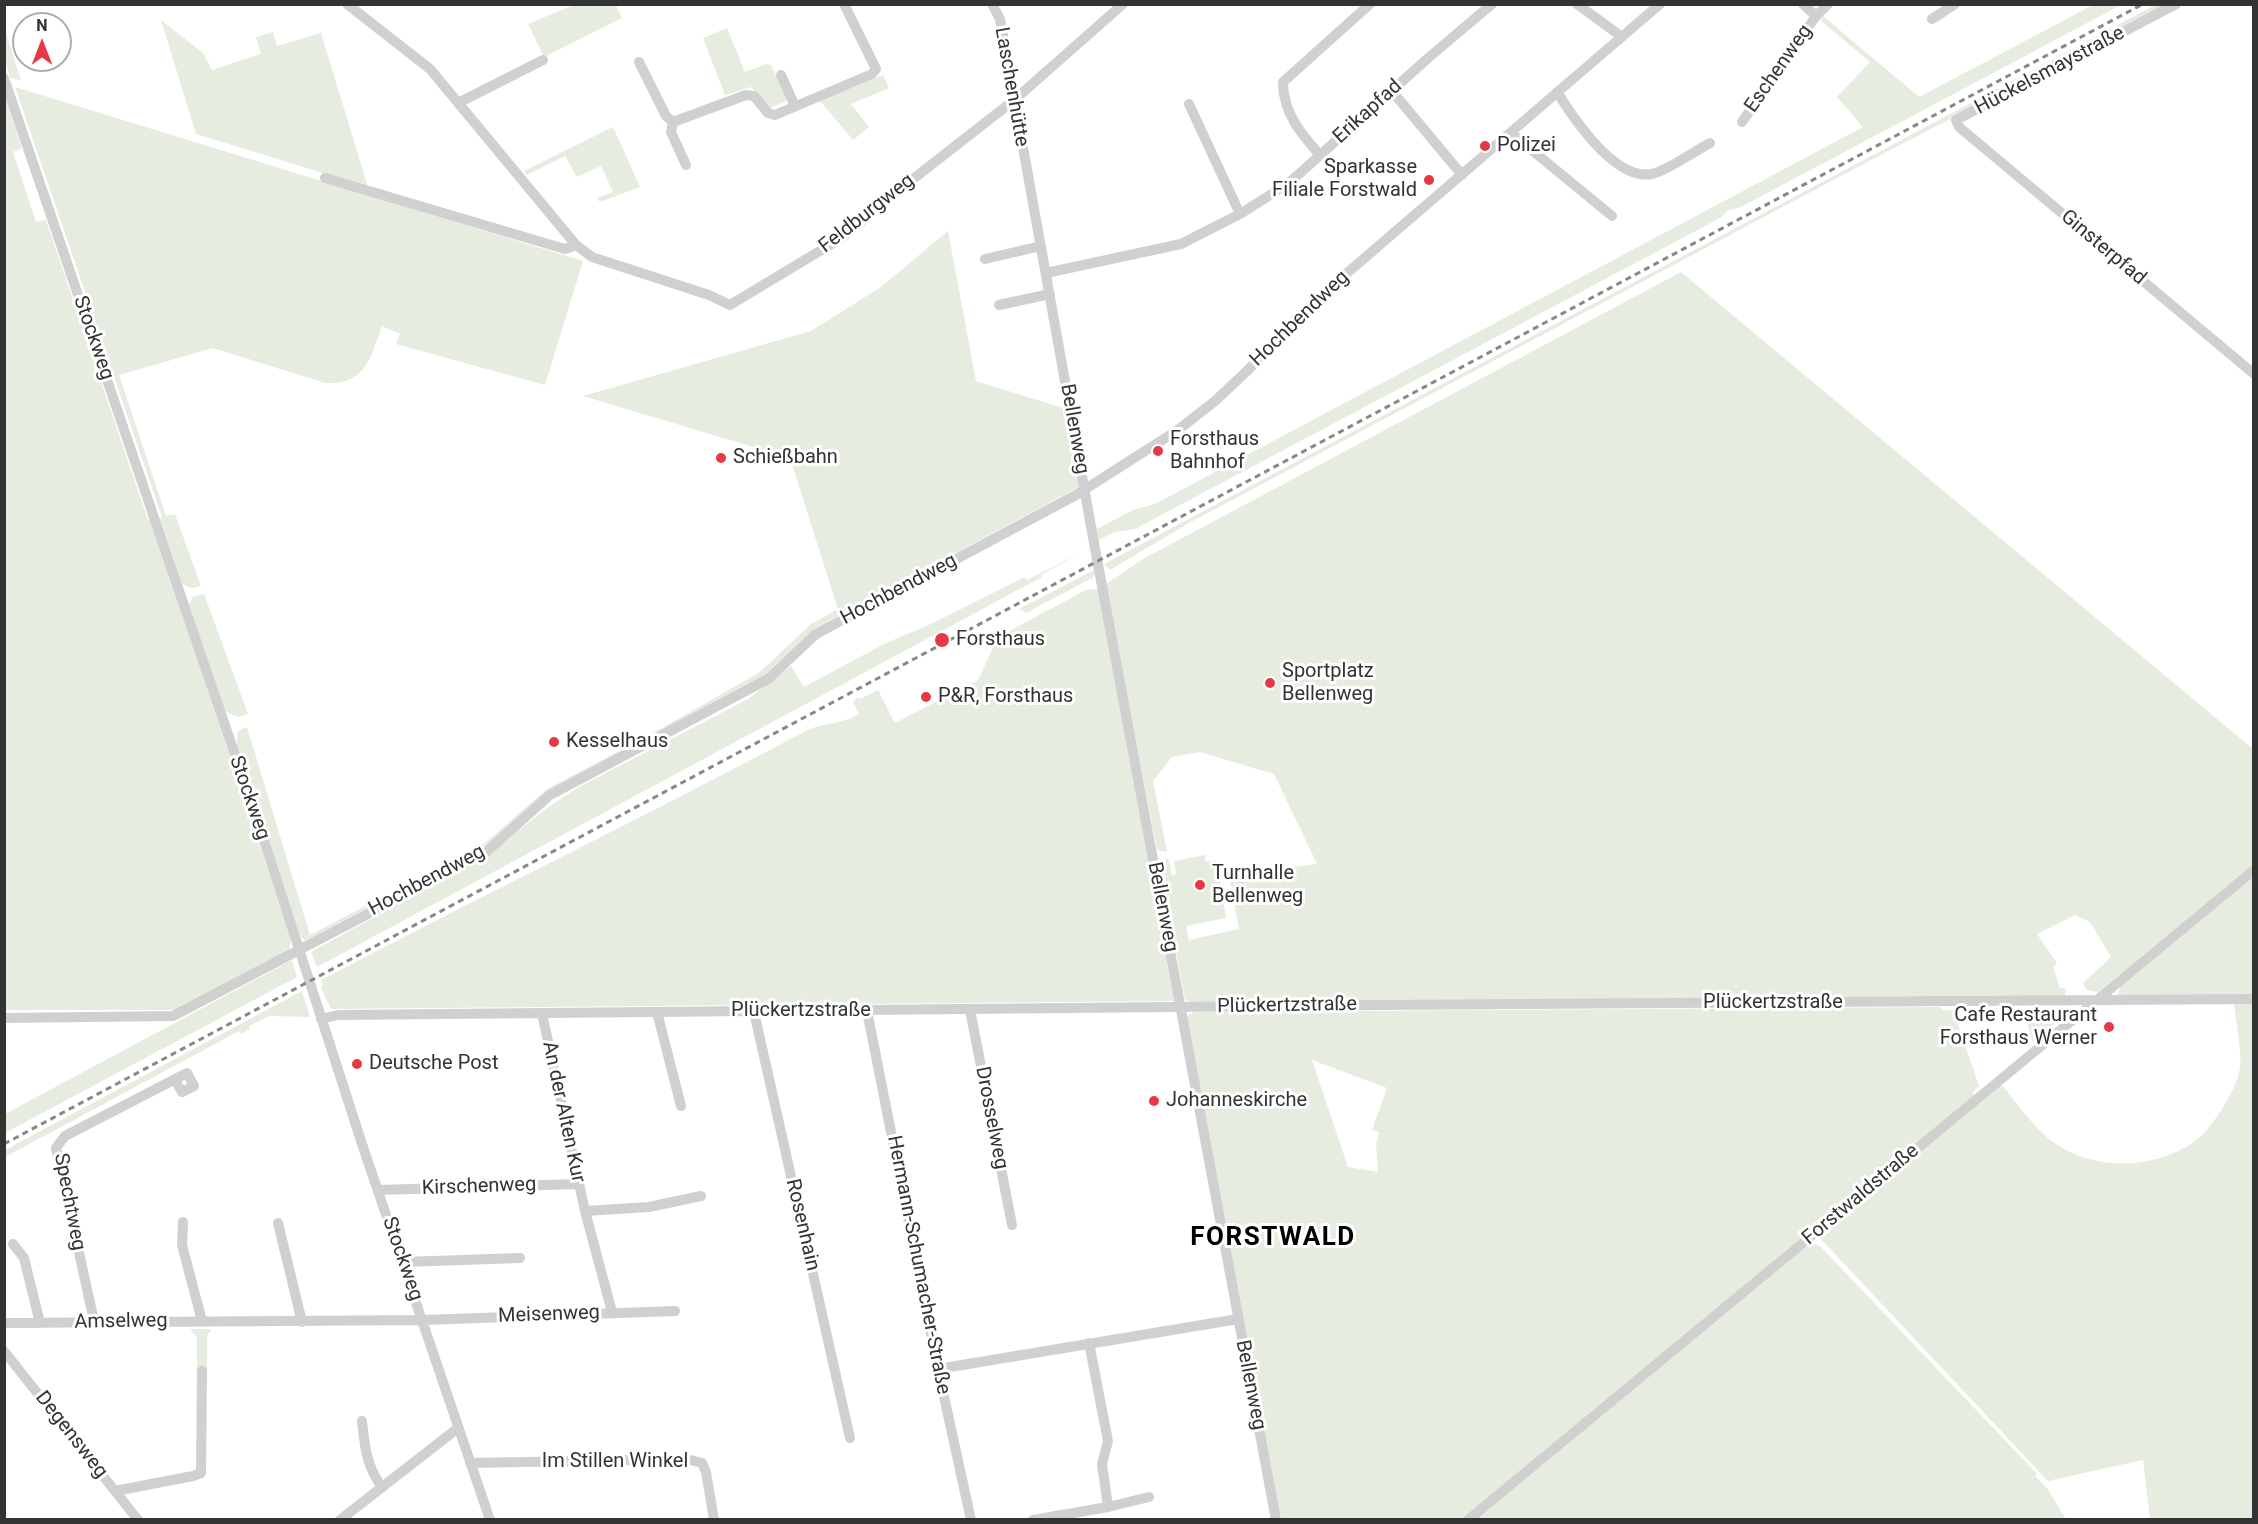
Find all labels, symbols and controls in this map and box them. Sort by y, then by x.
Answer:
north arrow [12,12,72,72]
text: N [36,16,48,35]
street label: Eschenweg [1740,20,1818,118]
street label: Hückelsmaystraße [1971,21,2129,121]
street label: Laschenhütte [989,25,1033,149]
street label: Erikapfad [1329,75,1407,149]
place label: Polizei [1497,134,1556,158]
marker: Polizei [1478,139,1492,153]
place label: Sparkasse Filiale Forstwald [1272,156,1417,203]
street label: Feldburgweg [814,169,920,259]
marker: Sparkasse Filiale Forstwald [1422,173,1436,187]
street label: Ginsterpfad [2055,205,2151,291]
street label: Hochbendweg [1246,266,1354,372]
street label: Stockweg [67,293,119,383]
street label: Bellenweg [1054,382,1094,476]
place label: Forsthaus Bahnhof [1170,428,1259,475]
marker: Forsthaus Bahnhof [1151,444,1165,458]
place label: Schießbahn [733,446,838,470]
marker: Schießbahn [714,451,728,465]
street label: Hochbendweg [837,549,961,631]
place label: Forsthaus [956,628,1045,652]
marker: Forsthaus [933,631,951,649]
place label: Sportplatz Bellenweg [1282,660,1374,707]
marker: Sportplatz Bellenweg [1263,676,1277,690]
place label: P&R, Forsthaus [938,685,1073,709]
marker: P&R, Forsthaus [919,690,933,704]
place label: Kesselhaus [566,730,668,754]
marker: Kesselhaus [547,735,561,749]
street label: Stockweg [223,753,275,843]
street label: Hochbendweg [365,840,489,922]
street label: Bellenweg [1142,860,1182,954]
place label: Turnhalle Bellenweg [1212,862,1303,909]
marker: Turnhalle Bellenweg [1193,878,1207,892]
street label: Plückertzstraße [1703,991,1843,1015]
street label: Plückertzstraße [1217,993,1357,1019]
street label: Plückertzstraße [731,999,871,1023]
place label: Cafe Restaurant Forsthaus Werner [1940,1004,2097,1051]
marker: Cafe Restaurant Forsthaus Werner [2102,1020,2116,1034]
street label: An der Alten Kur [536,1039,590,1185]
place label: Deutsche Post [369,1052,498,1076]
marker: Deutsche Post [350,1057,364,1071]
street label: Drosselweg [969,1065,1013,1171]
place label: Johanneskirche [1166,1089,1307,1113]
marker: Johanneskirche [1147,1094,1161,1108]
street label: Hermann-Schumacher-Straße [881,1134,955,1396]
street label: Forstwaldstraße [1798,1139,1924,1251]
street label: Spechtweg [48,1151,90,1253]
street label: Kirschenweg [421,1173,537,1201]
street label: Rosenhain [780,1177,824,1273]
street label: Stockweg [376,1214,428,1304]
district label: FORSTWALD [1190,1222,1356,1254]
street label: Meisenweg [498,1301,600,1329]
street label: Amselweg [74,1309,168,1335]
street label: Bellenweg [1230,1338,1270,1432]
street label: Degensweg [30,1387,112,1483]
street label: Im Stillen Winkel [542,1450,688,1474]

